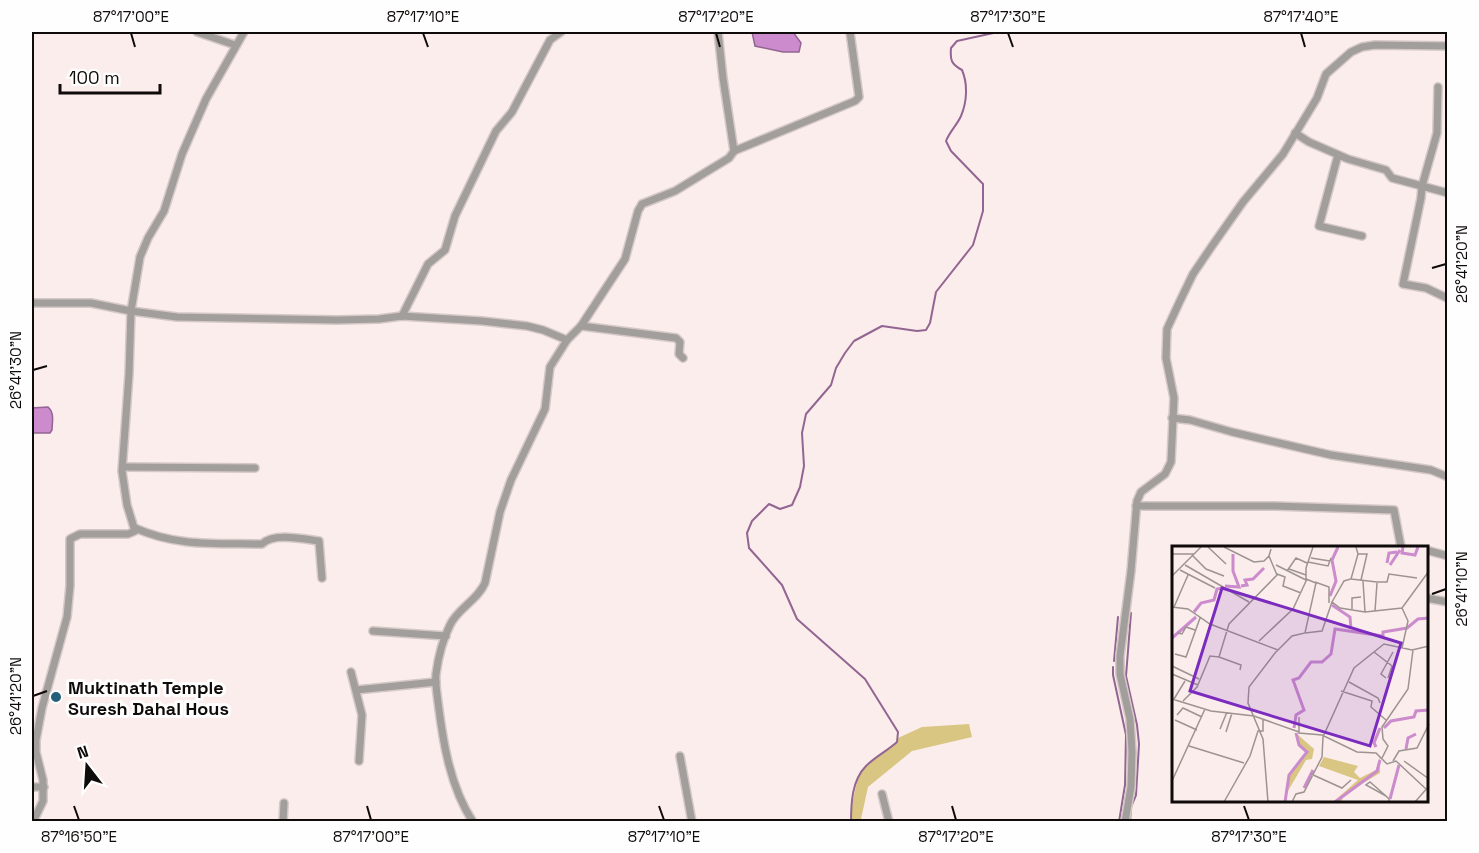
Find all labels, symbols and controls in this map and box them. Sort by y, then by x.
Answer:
text: 87°17'00"E [93,7,169,26]
text: 87°17'10"E [387,7,459,26]
text: 87°17'20"E [678,7,754,26]
text: 87°17'30"E [970,7,1046,26]
text: 87°17'40"E [1263,7,1339,26]
scale bar [60,57,160,95]
text: 100 m [69,66,120,89]
text: 26°41'20"N [1452,225,1471,303]
text: 26°41'30"N [6,331,25,409]
inset map [1172,546,1428,802]
text: 26°41'10"N [1452,551,1471,627]
text: 26°41'20"N [6,657,25,735]
place label: Muktinath Temple Suresh Dahal Hous [68,676,229,720]
marker: Muktinath Temple Suresh Dahal Hous [49,690,63,704]
north arrow [57,736,117,796]
text: N [75,741,91,764]
text: 87°16'50"E [41,827,117,846]
text: 87°17'00"E [333,827,409,846]
text: 87°17'10"E [628,827,700,846]
text: 87°17'20"E [918,827,994,846]
text: 87°17'30"E [1211,827,1287,846]

